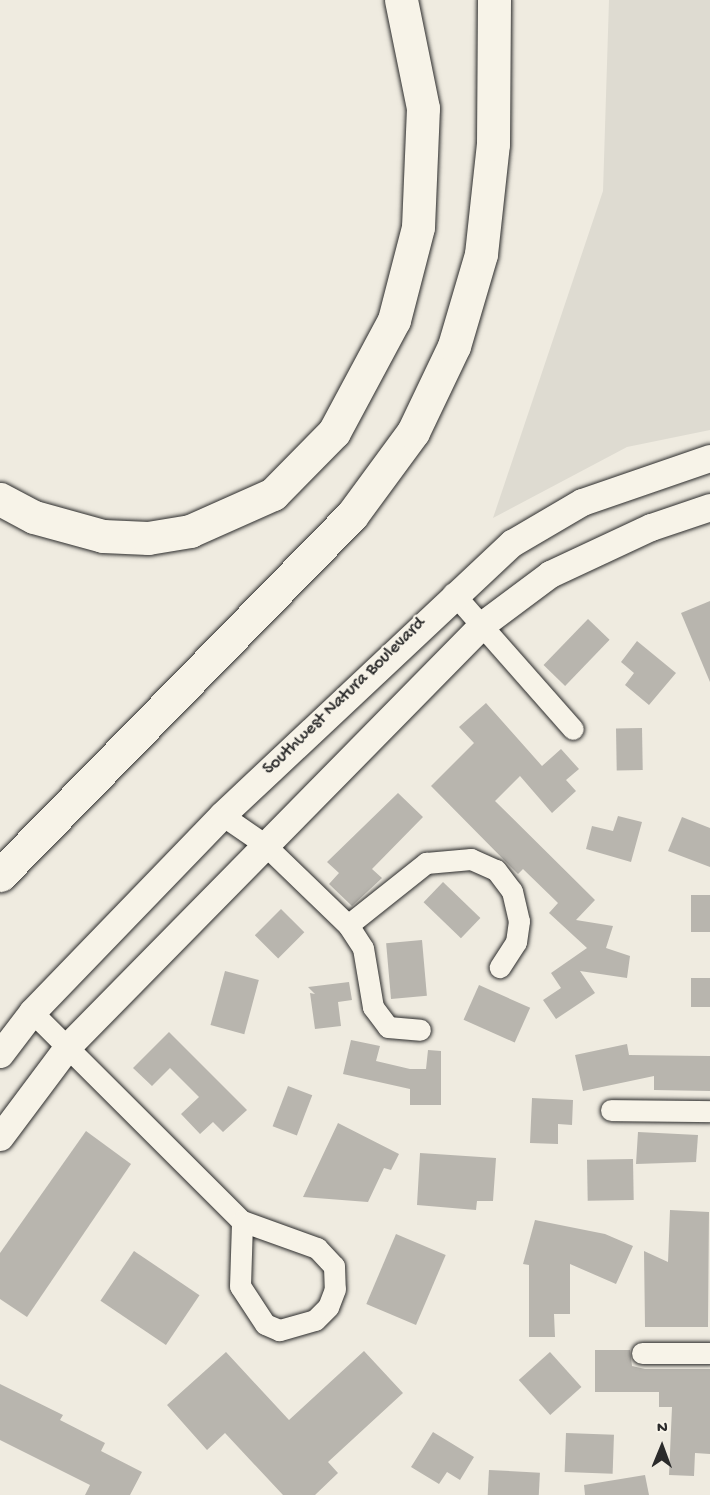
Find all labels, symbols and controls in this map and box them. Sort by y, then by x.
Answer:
street label: Southwest Natura Boulevard [259,614,431,780]
north arrow [632,1417,692,1477]
text: N [657,1419,668,1438]

